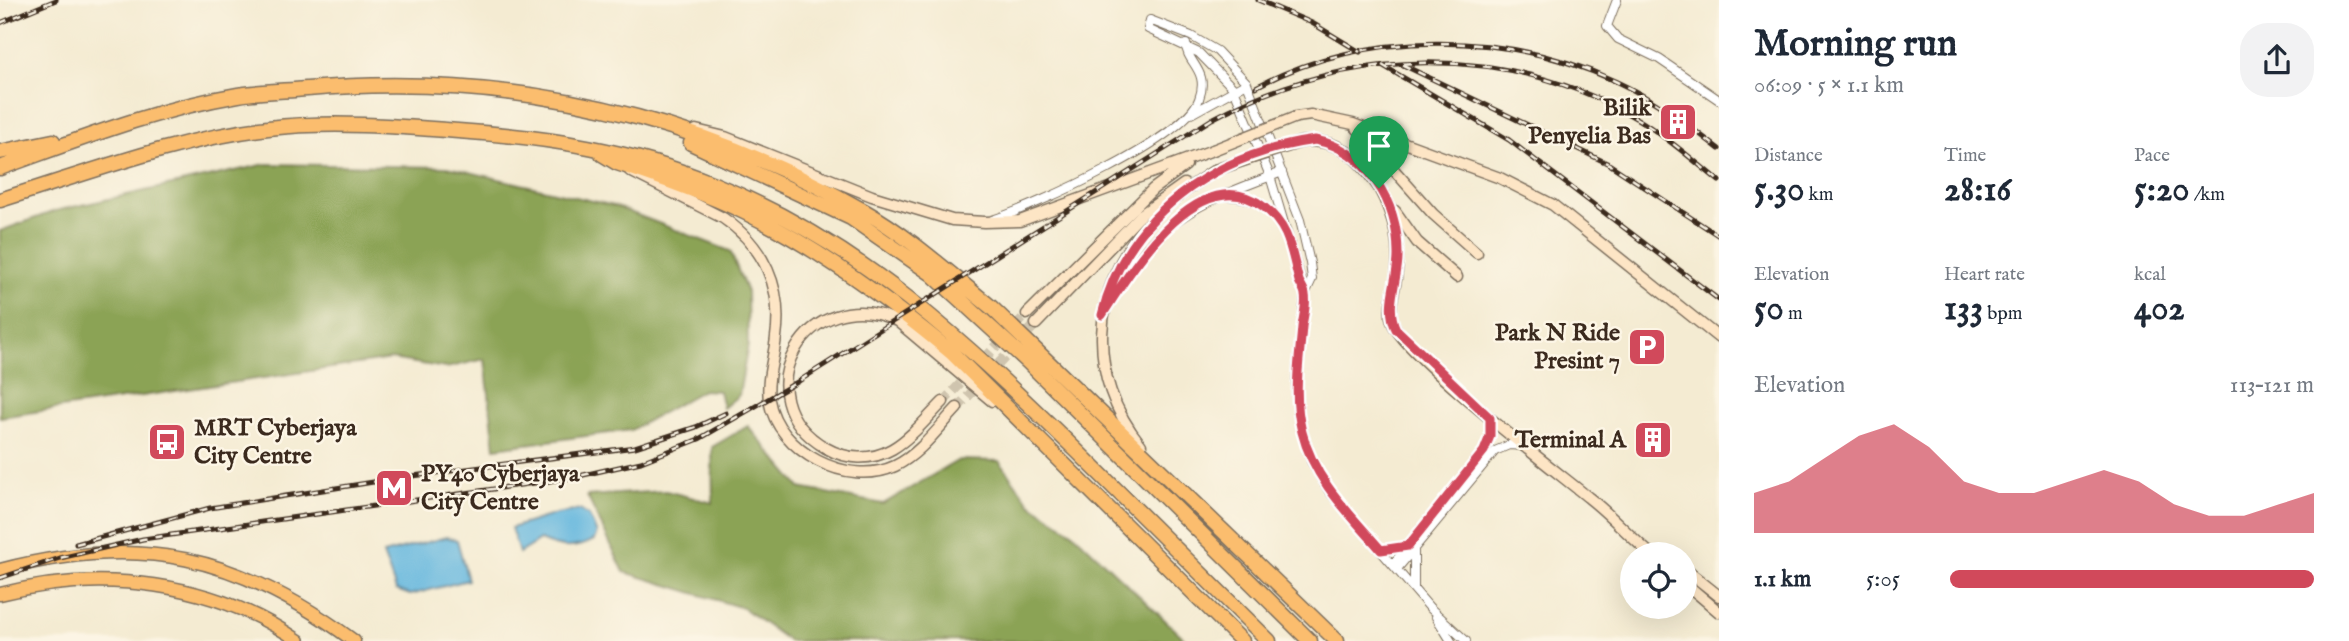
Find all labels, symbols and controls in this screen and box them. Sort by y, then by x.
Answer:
text: Morning run [1754,21,1957,69]
button: share [2240,23,2314,97]
text: 06:09 · 5 × 1.1 km [1754,71,1904,100]
place label: Bilik Penyelia Bas [1528,93,1652,152]
building icon: Bilik Penyelia Bas [1657,101,1699,143]
pin [1349,116,1409,188]
icon: arrive [1360,127,1398,165]
text: Distance [1754,144,1823,168]
text: Time [1944,144,1986,168]
text: Pace [2134,144,2170,168]
text: 5.30 [1754,168,1804,213]
text: 28:16 [1944,168,2011,213]
text: 5:20 [2134,168,2190,213]
text: km [1804,183,1833,207]
text: /km [2190,183,2225,207]
text: Elevation [1754,263,1829,287]
text: Heart rate [1944,263,2025,287]
text: kcal [2134,263,2166,287]
text: 50 [1754,287,1784,332]
text: 133 [1944,287,1983,332]
text: 402 [2134,287,2185,332]
text: m [1784,302,1803,326]
text: bpm [1983,302,2022,326]
place label: Park N Ride Presint 7 [1495,318,1620,377]
parking icon: Park N Ride Presint 7 [1626,326,1668,368]
text: Elevation [1754,371,1845,400]
text: 113–121 m [2230,371,2314,400]
place label: MRT Cyberjaya City Centre [194,413,357,472]
building icon: Terminal A [1632,419,1674,461]
bus stop icon: MRT Cyberjaya City Centre [146,421,188,463]
place label: Terminal A [1514,425,1628,456]
place label: PY40 Cyberjaya City Centre [421,459,580,518]
metro station icon: PY40 Cyberjaya City Centre [373,467,415,509]
map controls [1620,542,1697,619]
button: locate [1620,542,1697,619]
text: 1.1 km [1754,565,1811,594]
text: 5:05 [1866,565,1900,594]

